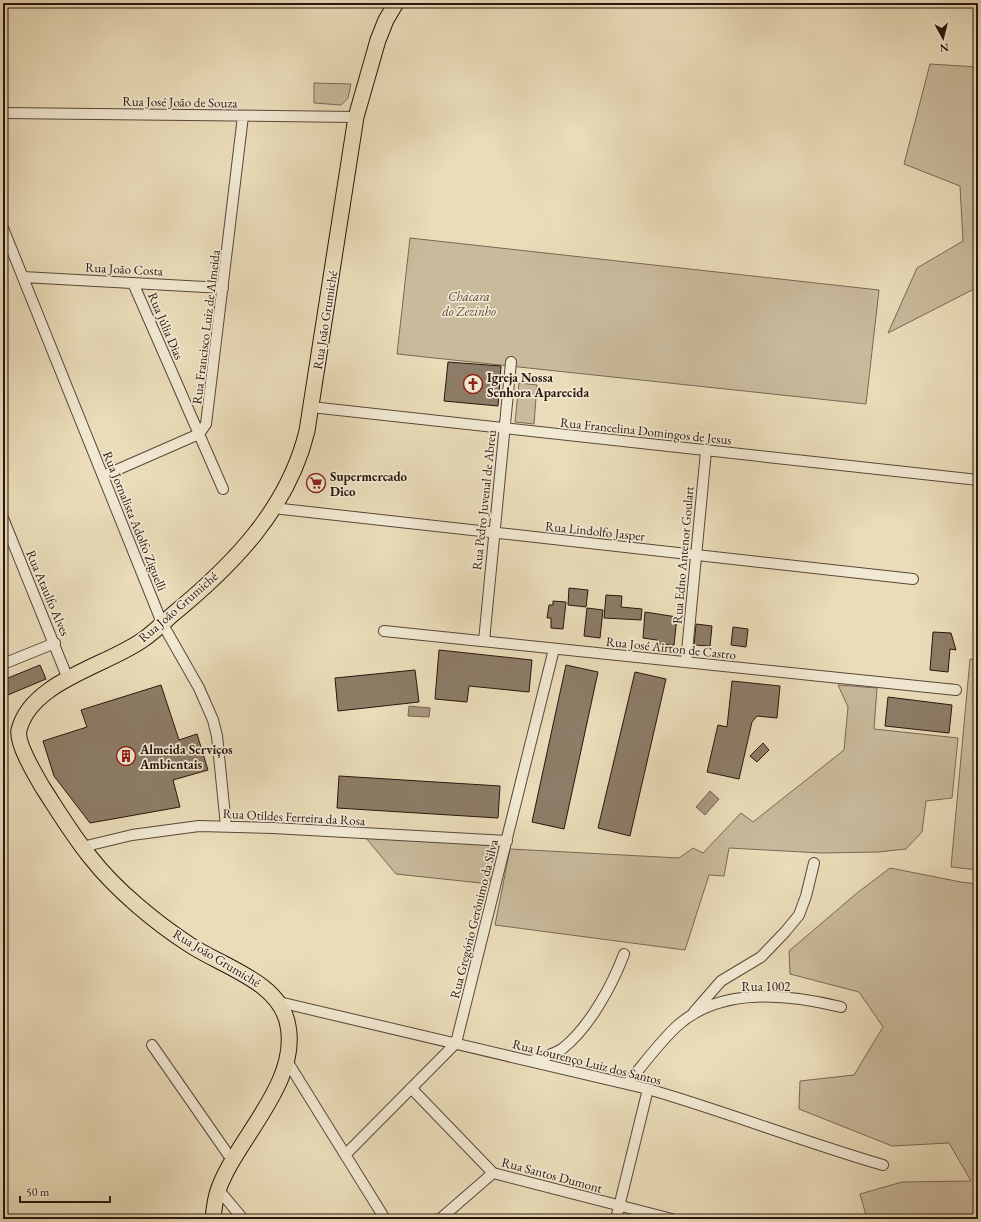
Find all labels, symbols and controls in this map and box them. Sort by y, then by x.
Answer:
north arrow [923,18,963,58]
text: N [939,40,949,55]
street label: Rua José João de Souza [122,92,239,112]
street label: Rua Francisco Luiz de Almeida [188,248,224,405]
street label: Rua João Costa [85,258,164,280]
street label: Rua João Grumiché [309,269,341,371]
park label: Chácara do Zezinho [442,288,496,320]
street label: Rua Júlia Dias [144,290,188,362]
place label: Igreja Nossa Senhora Aparecida [487,369,589,401]
church icon: Igreja Nossa Senhora Aparecida [462,373,484,395]
street label: Rua Francelina Domingos de Jesus [559,414,733,448]
street label: Rua Pedro Juvenal de Abreu [468,429,500,571]
street label: Rua Jornalista Adolfo Ziguelli [99,449,171,593]
place label: Supermercado Dico [330,468,408,500]
supermarket icon: Supermercado Dico [305,472,327,494]
street label: Rua Edno Antenor Goulart [669,485,697,625]
street label: Rua Lindolfo Jasper [544,517,646,545]
street label: Rua Ataulfo Alves [22,547,74,639]
street label: Rua João Grumiché [135,568,221,646]
street label: Rua José Airton de Castro [605,633,737,663]
place label: Almeida Serviços Ambientais [139,741,233,773]
building icon: Almeida Serviços Ambientais [115,745,137,767]
street label: Rua Otildes Ferreira da Rosa [222,805,366,829]
street label: Rua Gregório Gerônimo da Silva [446,837,502,1000]
street label: Rua João Grumiché [170,925,264,991]
street label: Rua 1002 [742,978,791,995]
street label: Rua Lourenço Luiz dos Santos [511,1035,663,1089]
street label: Rua Santos Dumont [500,1153,604,1197]
scale bar [20,1178,110,1204]
text: 50 m [26,1184,50,1200]

